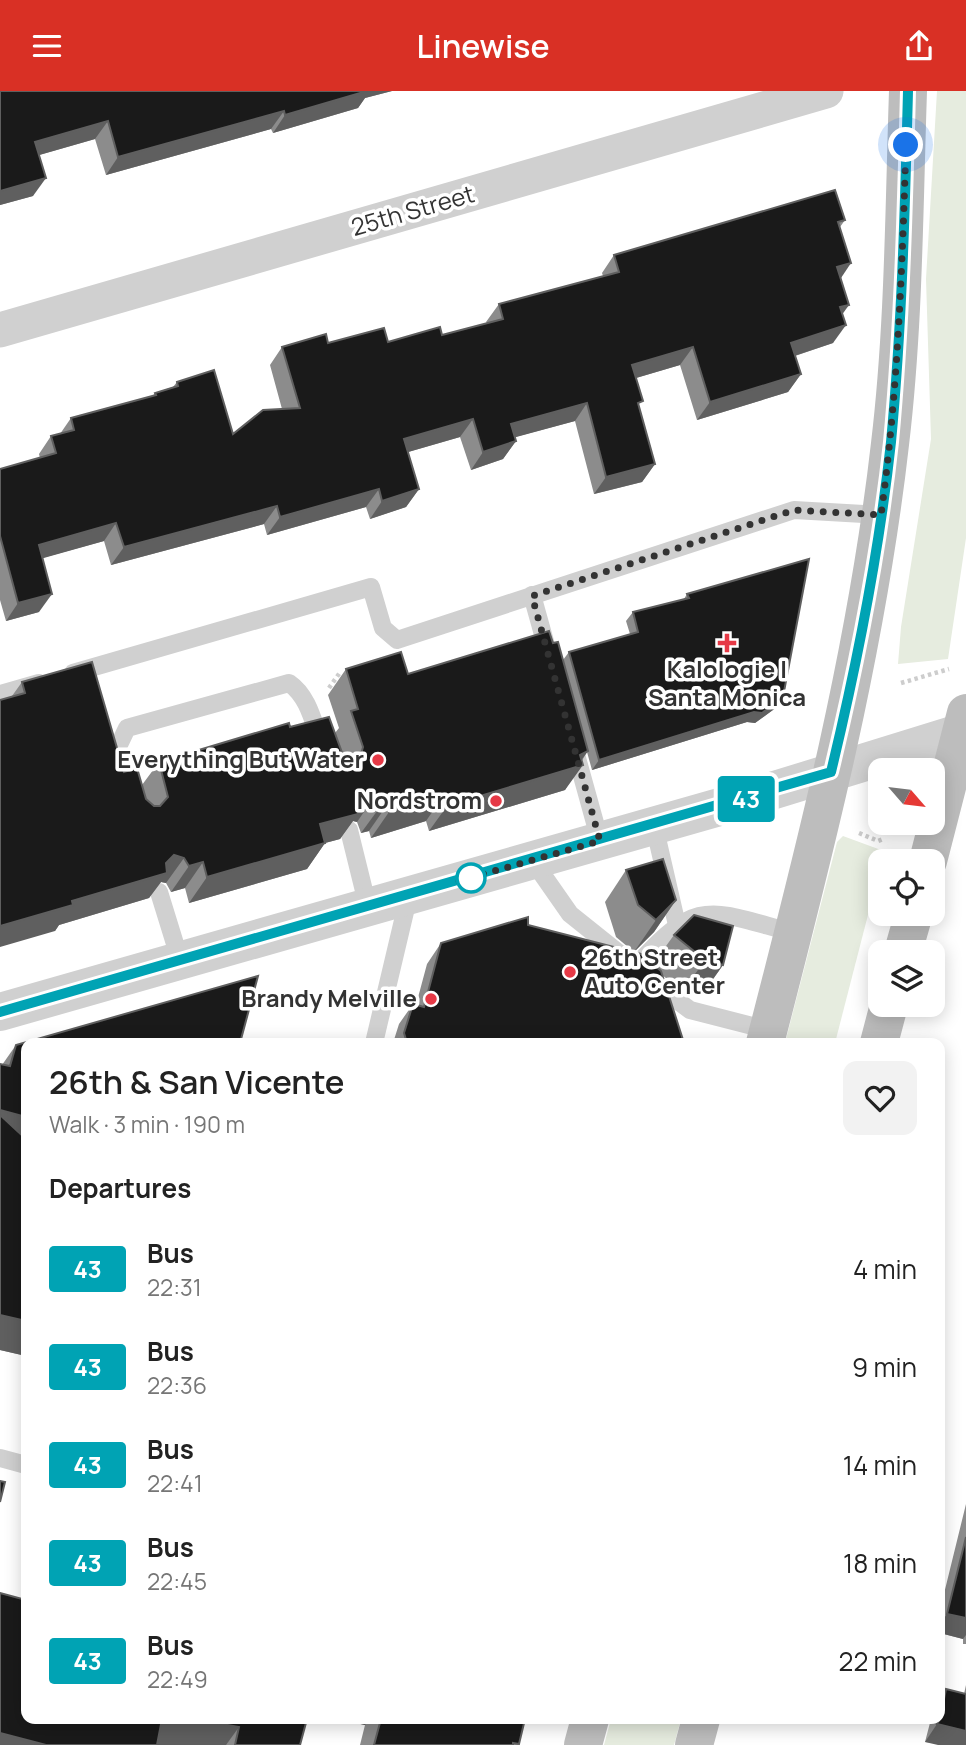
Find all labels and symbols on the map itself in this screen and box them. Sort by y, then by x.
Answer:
your location [888,127,923,162]
street label: 25th Street [347,176,478,243]
marker: Kalologie | Santa Monica [717,633,737,653]
place label: Kalologie | Santa Monica [648,652,806,713]
place label: Everything But Water [117,742,364,775]
marker: Everything But Water [370,752,386,768]
north arrow [868,758,945,835]
line badge: 43 [714,776,778,822]
place label: Nordstrom [357,783,482,816]
marker: Nordstrom [488,793,504,809]
unlabelled marker [456,863,486,893]
place label: 26th Street Auto Center [584,940,725,1001]
marker: 26th Street Auto Center [562,964,578,980]
place label: Brandy Melville [241,981,417,1014]
marker: Brandy Melville [423,991,439,1007]

